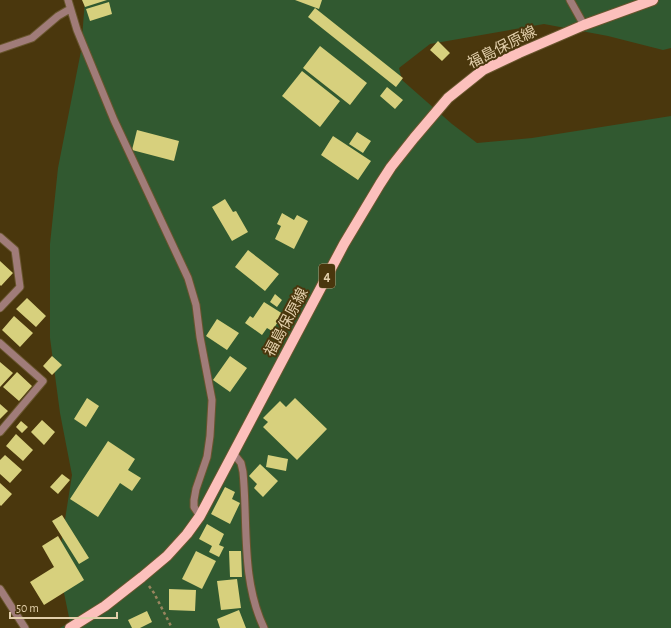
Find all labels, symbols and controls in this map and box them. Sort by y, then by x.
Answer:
street label: 福島保原線 [465,23,539,71]
road number: 4 [319,264,335,288]
street label: 福島保原線 [261,285,311,359]
scale bar [10,594,117,620]
text: 50 m [16,602,39,614]

